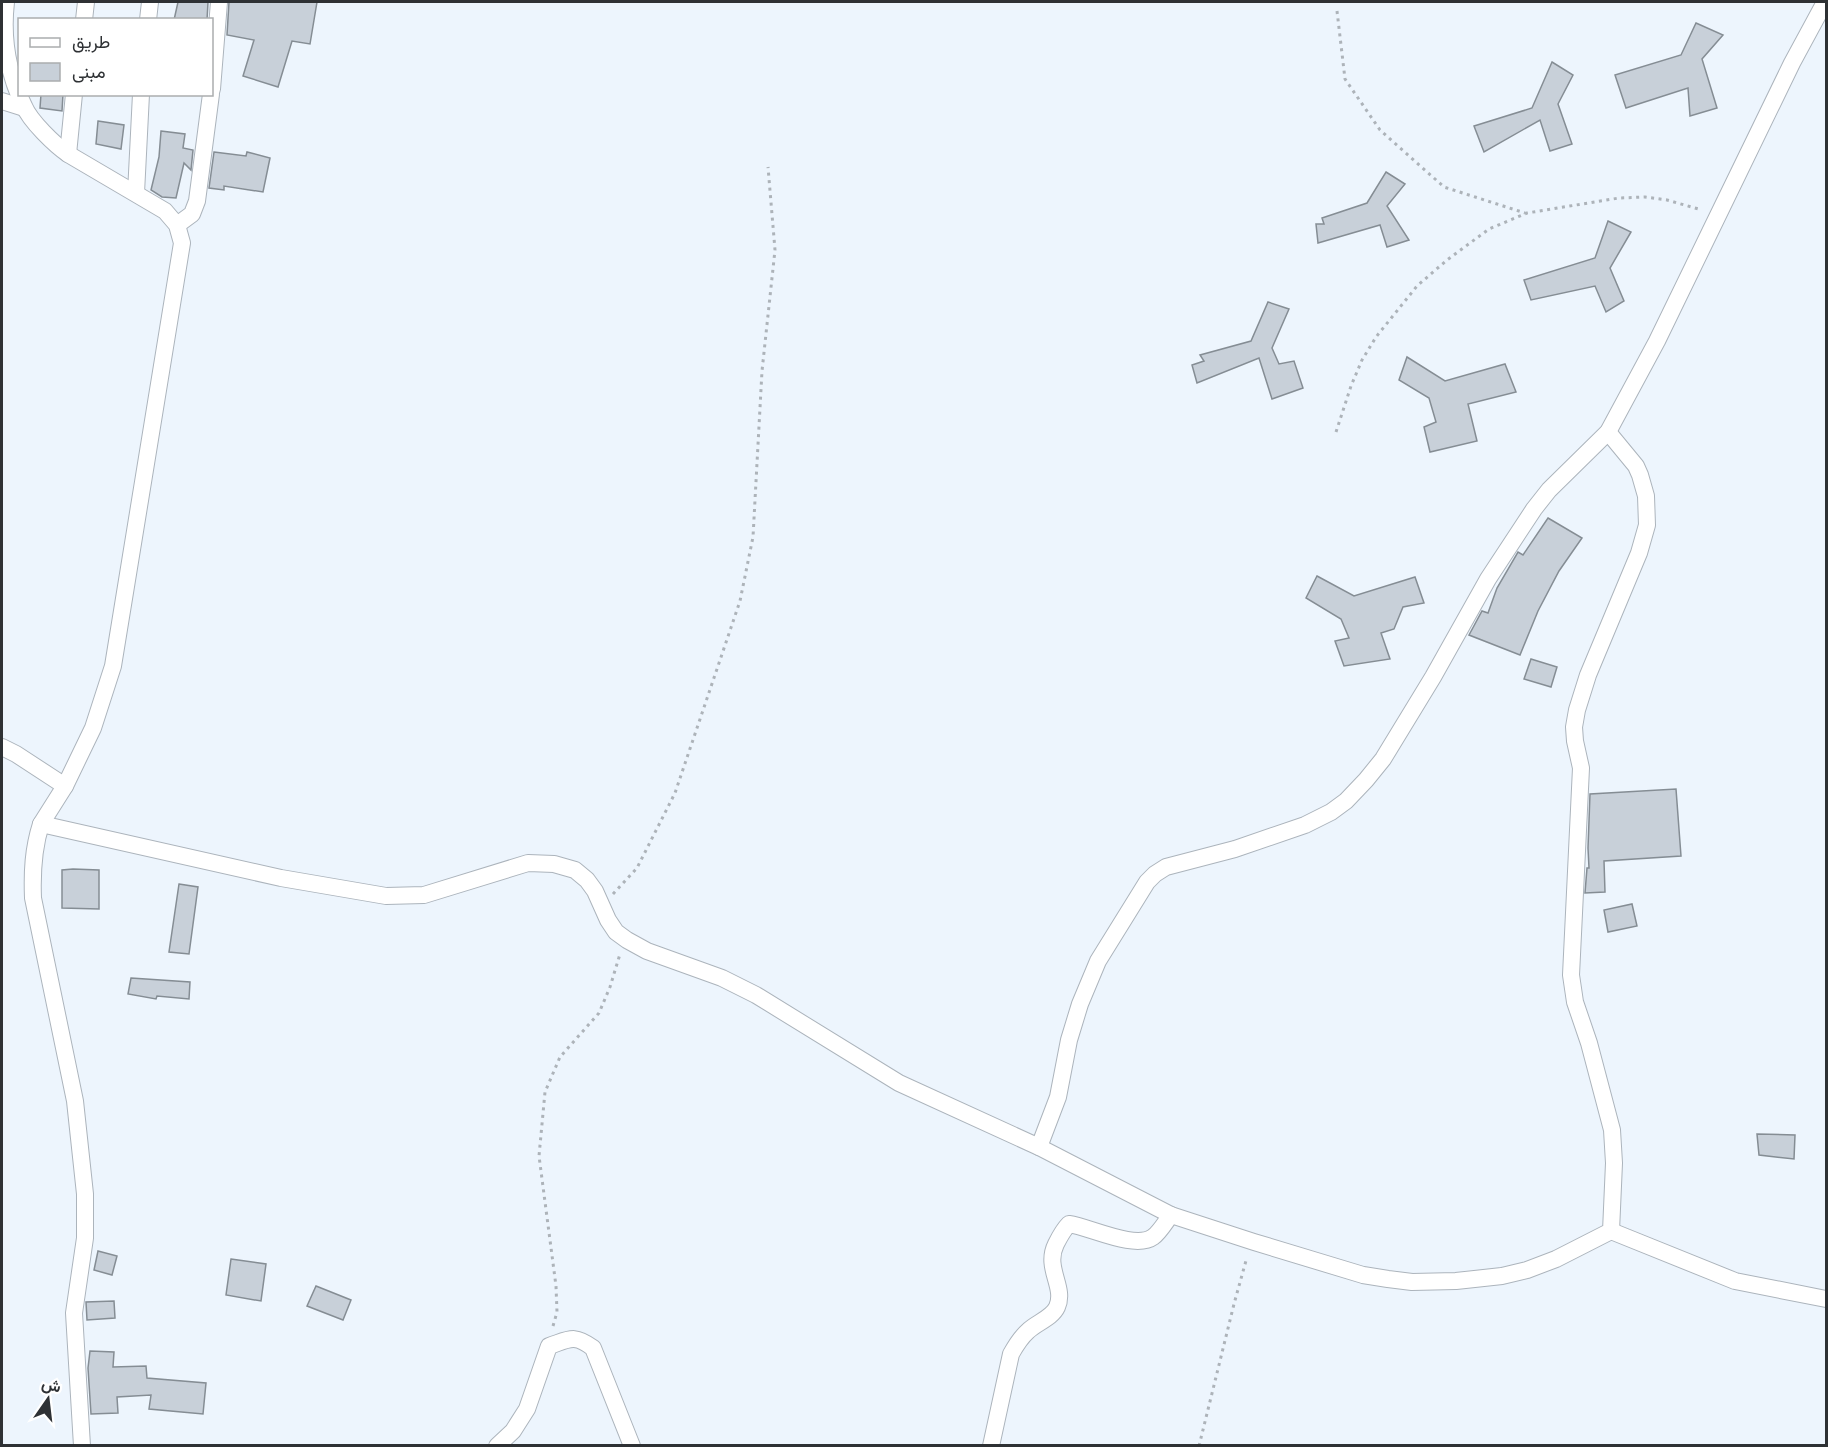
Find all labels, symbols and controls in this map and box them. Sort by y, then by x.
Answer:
legend [18,18,213,96]
text: طريق [72,30,110,53]
text: مبنى [72,60,106,83]
north arrow [18,1369,78,1429]
text: ش [40,1372,63,1396]

